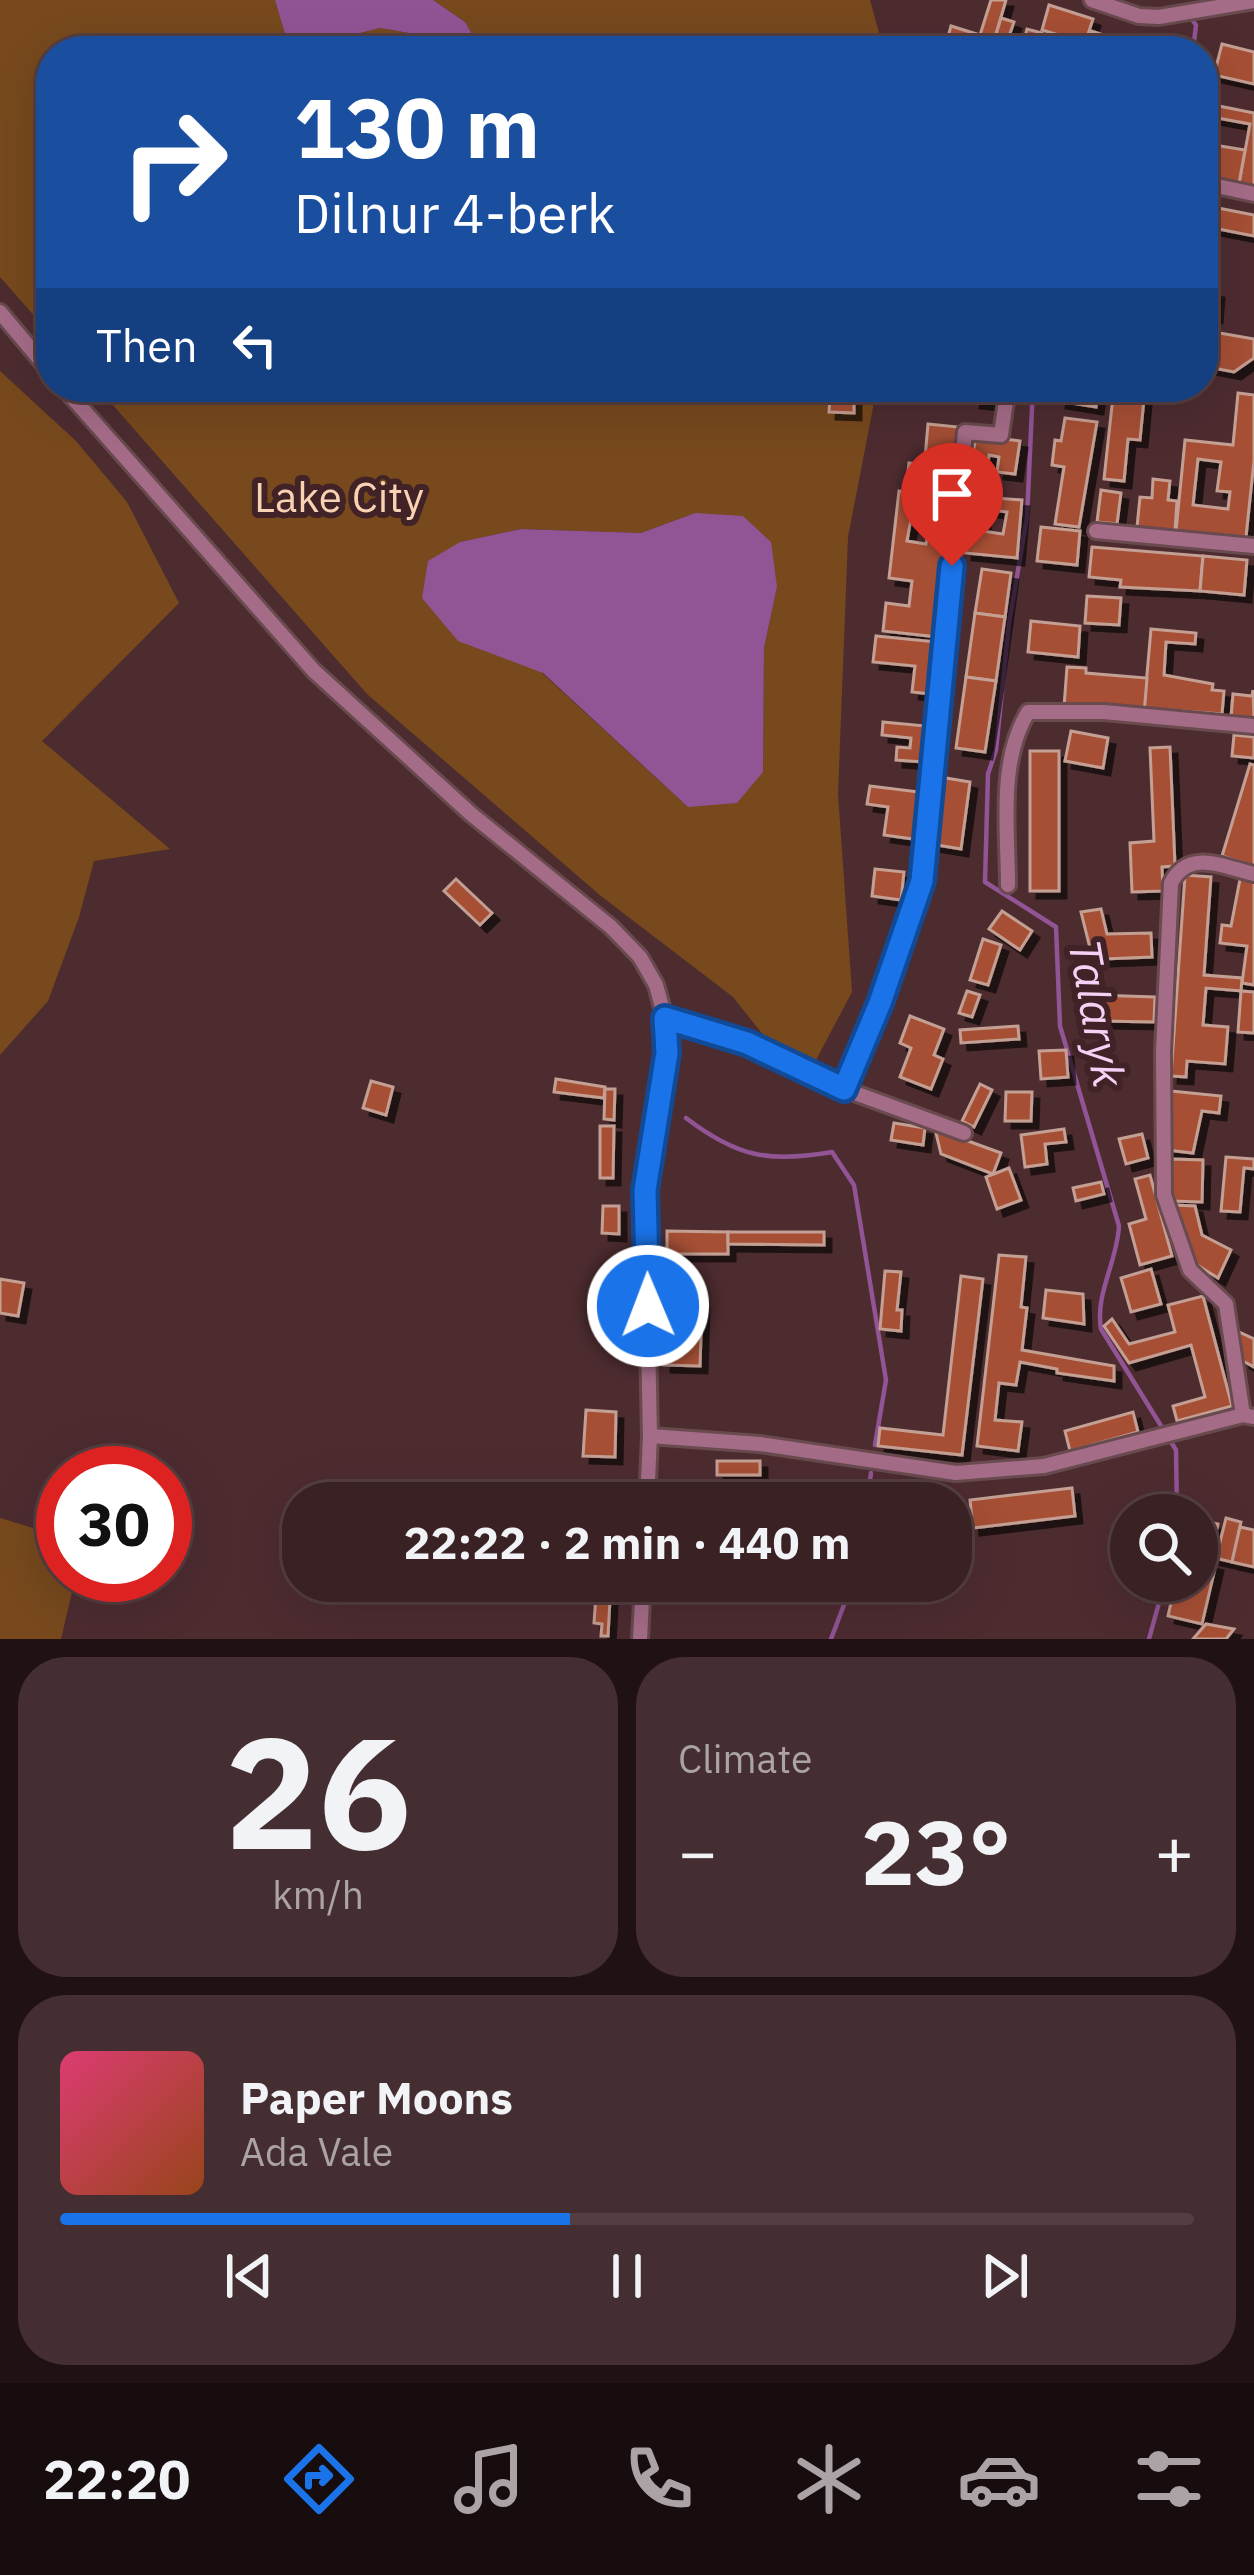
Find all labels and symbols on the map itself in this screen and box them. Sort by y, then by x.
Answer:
pin [901,443,1003,566]
park label: Lake City [254,469,424,524]
water label: Talaryk [1057,935,1140,1092]
position arrow [585,1243,711,1369]
speed limit sign: 30 [36,1446,192,1602]

